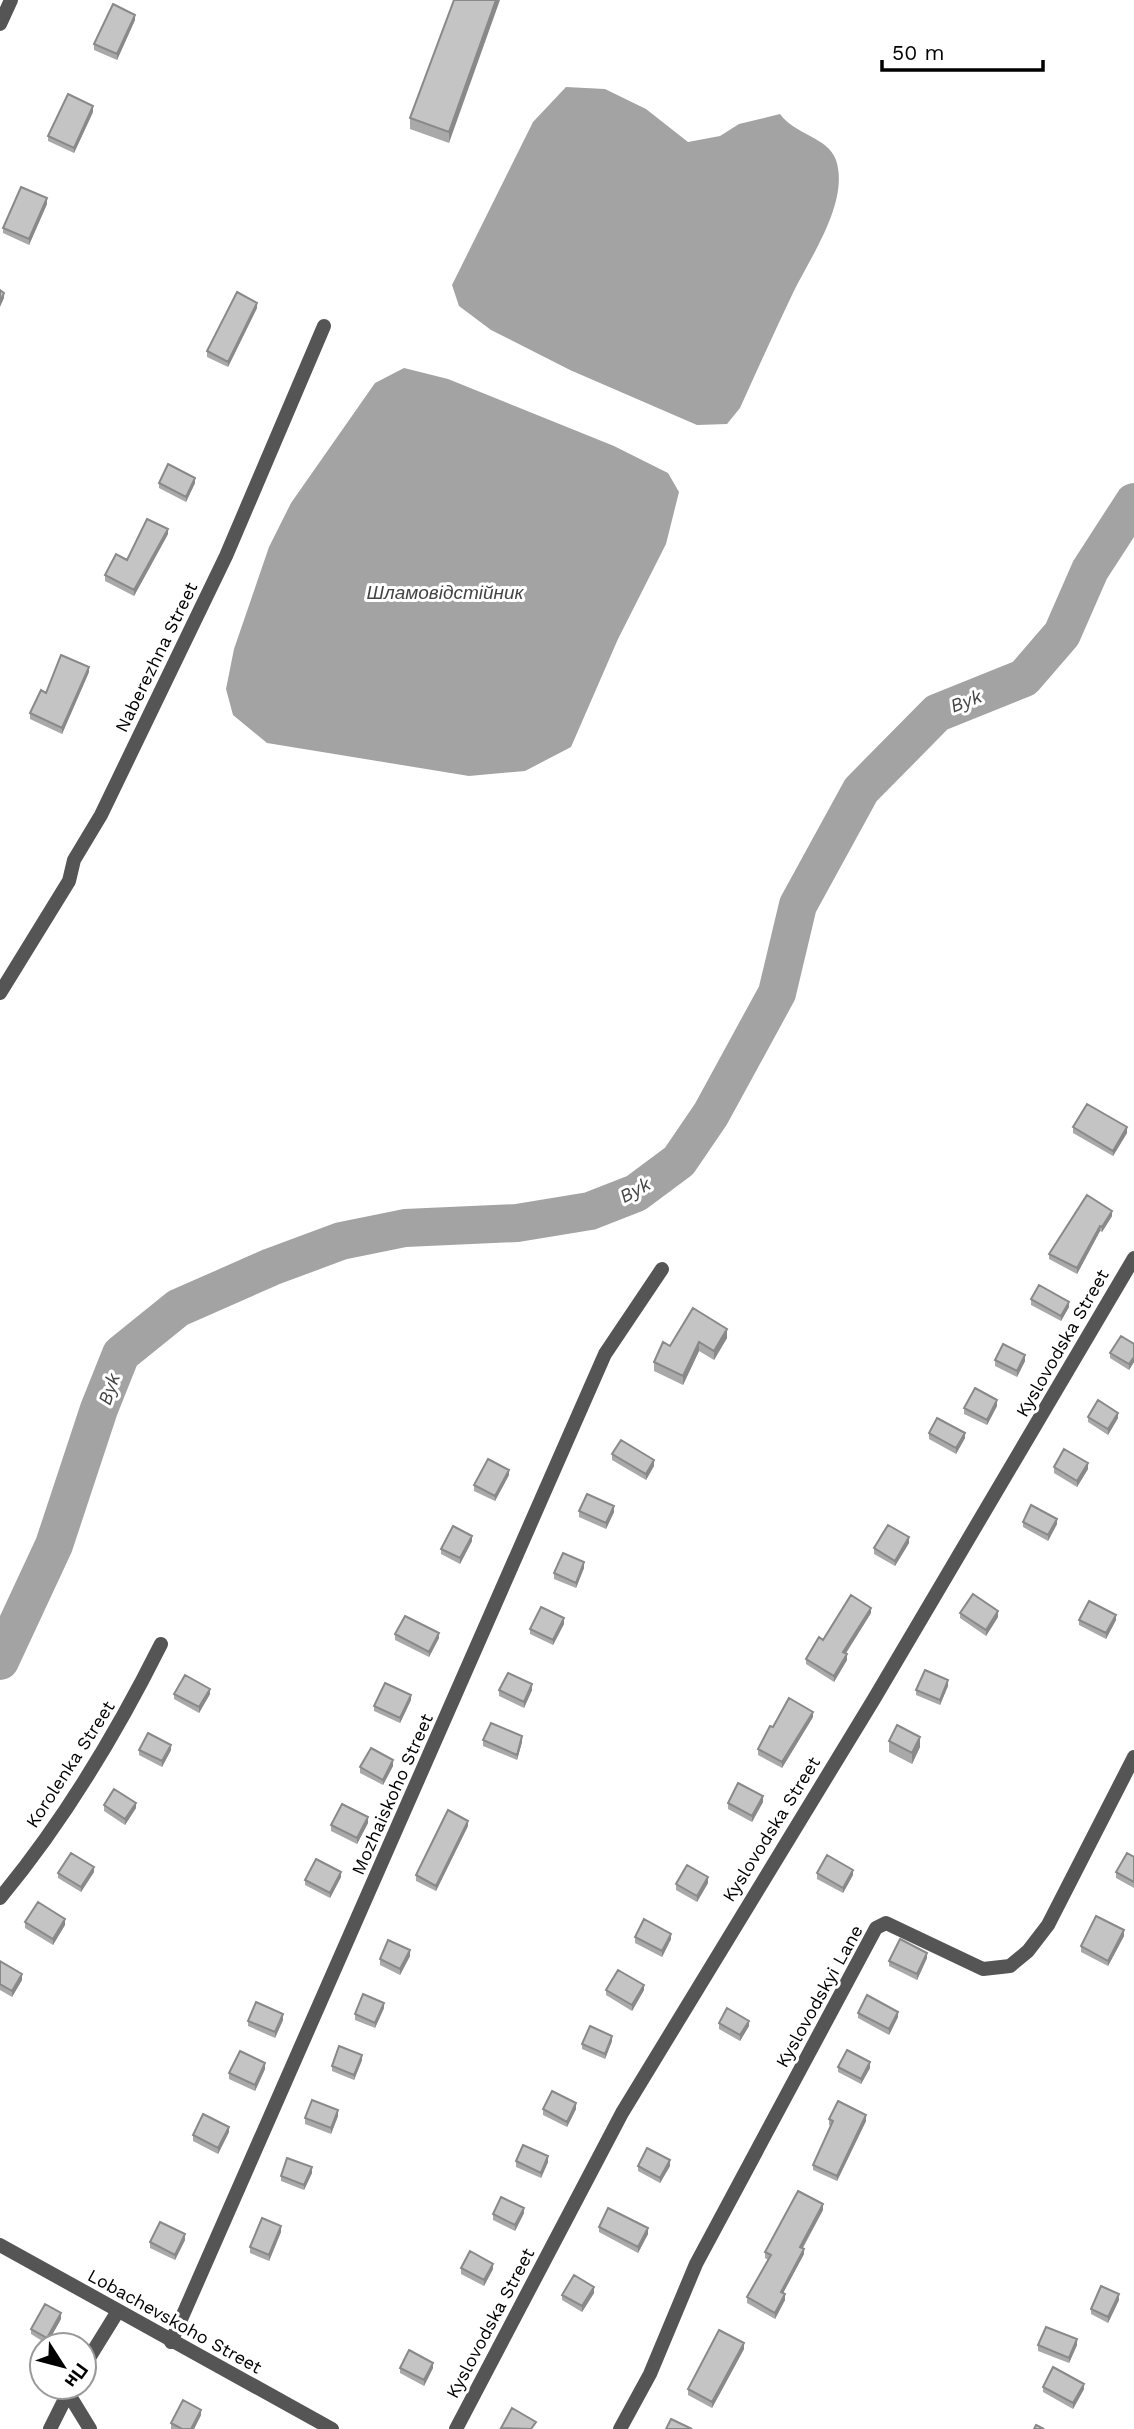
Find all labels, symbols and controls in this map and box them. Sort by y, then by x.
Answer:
scale bar [882,28,1043,72]
text: 50 m [892,40,944,65]
street label: Naberezhna Street [111,578,202,735]
water label: Шламовідстійник [366,581,525,604]
water label: Byk [947,684,986,718]
water label: Byk [615,1172,655,1208]
street label: Kyslovodska Street [1011,1265,1113,1421]
water label: Byk [93,1369,125,1408]
street label: Korolenka Street [21,1696,119,1831]
street label: Mozhaiskoho Street [347,1710,437,1878]
street label: Kyslovodska Street [718,1752,824,1905]
street label: Kyslovodskyi Lane [771,1921,867,2071]
street label: Kyslovodska Street [442,2244,539,2402]
street label: Lobachevskoho Street [84,2264,266,2378]
north arrow [28,2331,98,2401]
text: Пн [60,2359,93,2393]

